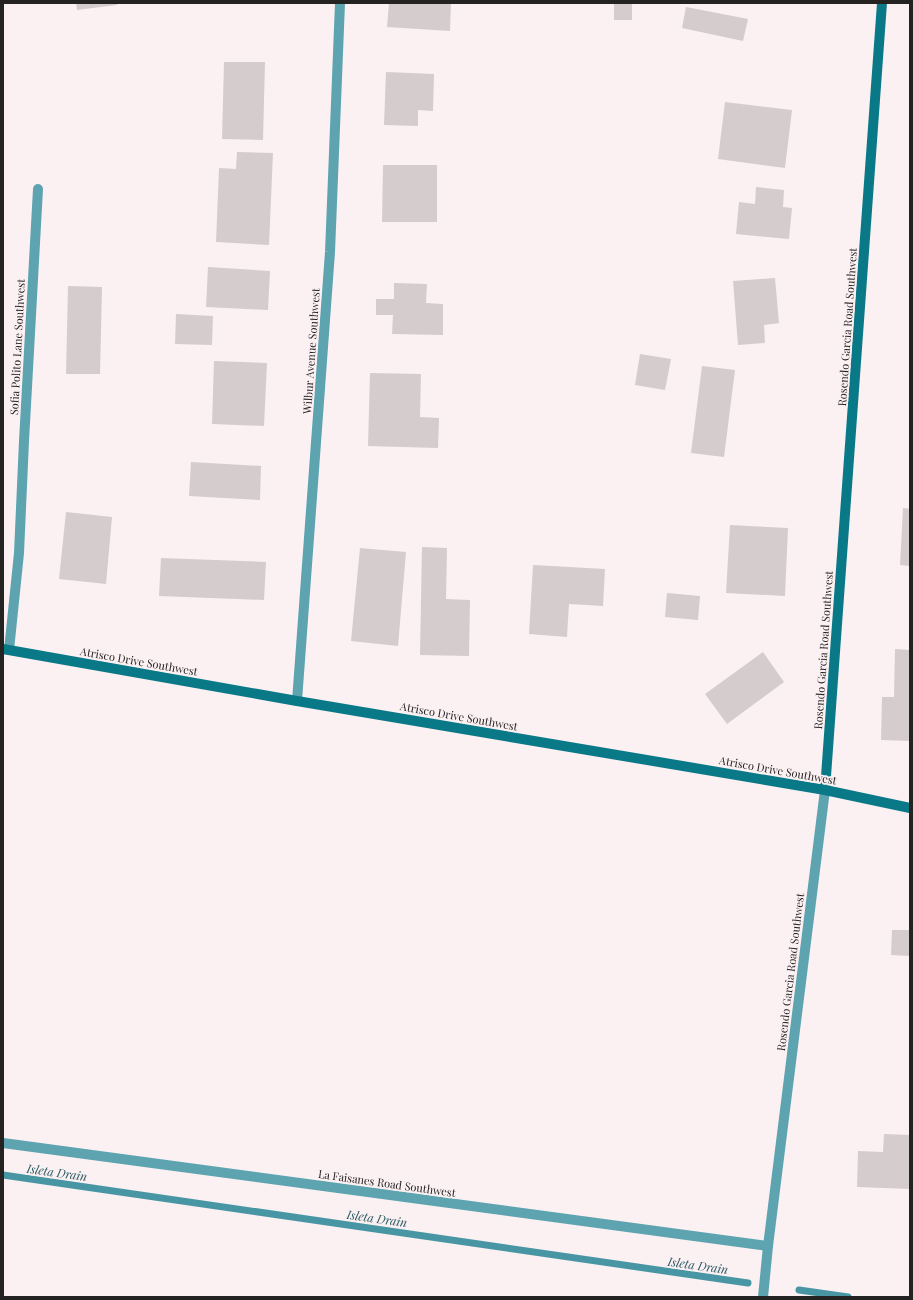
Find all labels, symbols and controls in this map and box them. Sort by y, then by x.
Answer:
street label: Rosendo Garcia Road Southwest [834,247,860,407]
street label: Sofia Polito Lane Southwest [6,278,28,415]
street label: Wilbur Avenue Southwest [299,287,323,415]
street label: Rosendo Garcia Road Southwest [810,570,836,730]
street label: Atrisco Drive Southwest [78,643,199,679]
street label: Atrisco Drive Southwest [398,698,519,734]
street label: Atrisco Drive Southwest [717,752,838,788]
street label: Rosendo Garcia Road Southwest [773,892,807,1052]
water label: Isleta Drain [25,1160,88,1184]
street label: La Faisanes Road Southwest [317,1166,457,1200]
water label: Isleta Drain [345,1206,408,1230]
water label: Isleta Drain [666,1253,729,1277]

